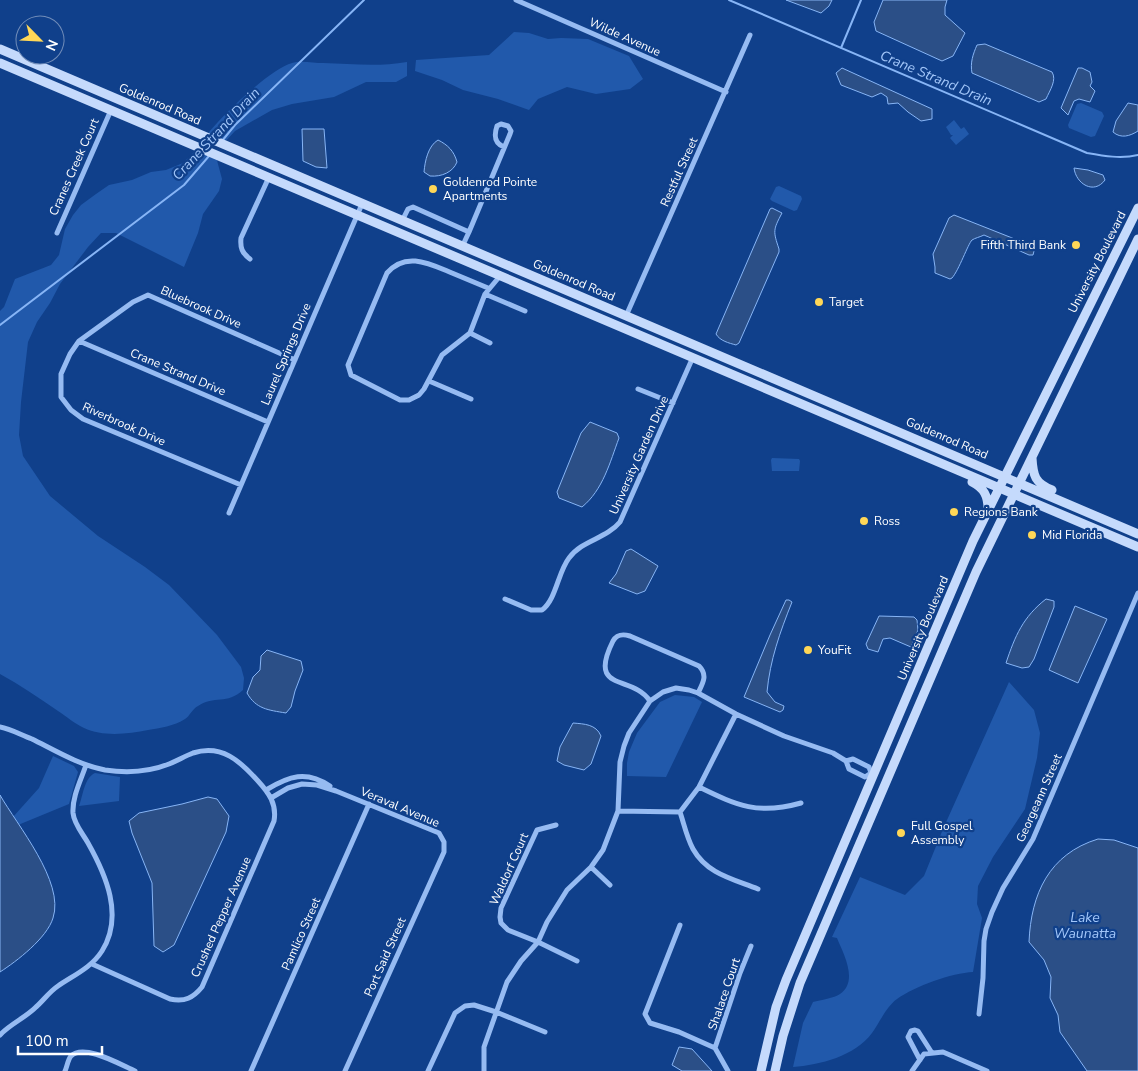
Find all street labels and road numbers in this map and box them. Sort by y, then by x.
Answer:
street label: Wilde Avenue [587,14,663,60]
street label: Goldenrod Road [116,79,204,129]
street label: Cranes Creek Court [45,115,103,218]
street label: Restful Street [657,134,702,209]
street label: University Boulevard [1064,208,1130,316]
street label: Goldenrod Road [530,255,618,305]
street label: Bluebrook Drive [158,282,244,332]
street label: Laurel Springs Drive [257,300,315,408]
street label: Crane Strand Drive [128,345,228,399]
street label: University Garden Drive [606,393,672,517]
street label: Riverbrook Drive [80,398,168,450]
street label: Goldenrod Road [903,413,991,463]
street label: University Boulevard [894,573,952,683]
street label: Georgeann Street [1012,751,1066,845]
street label: Veraval Avenue [357,783,442,831]
street label: Waldorf Court [486,830,532,908]
street label: Crushed Pepper Avenue [187,854,255,980]
street label: Pamlico Street [278,894,325,973]
street label: Port Said Street [360,914,410,999]
street label: Shalace Court [704,955,744,1032]

